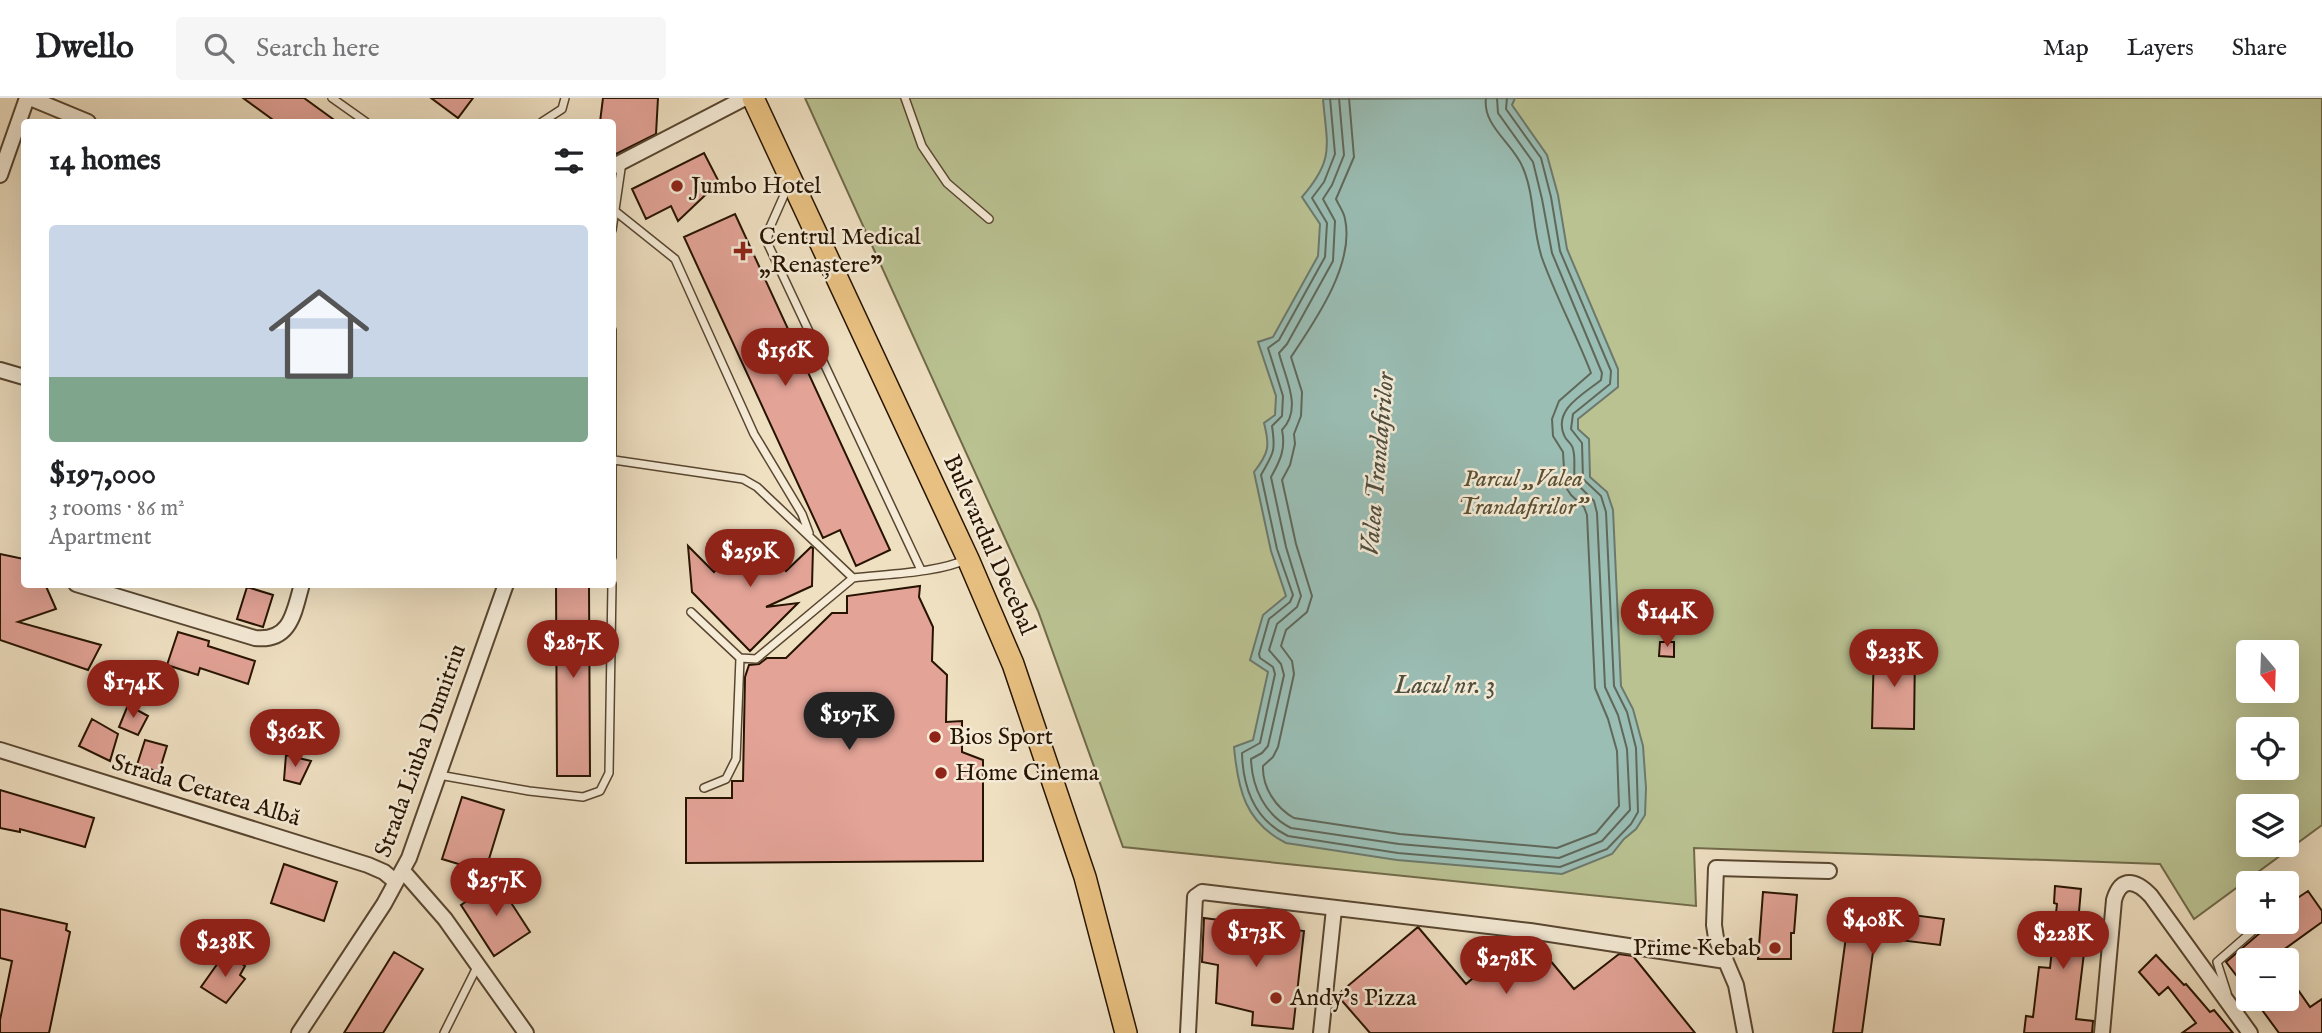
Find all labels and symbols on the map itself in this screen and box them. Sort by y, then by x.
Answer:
place label: Jumbo Hotel [688,171,821,202]
marker: Jumbo Hotel [669,178,685,194]
place label: Centrul Medical „Renaștere” [759,222,921,281]
marker: Centrul Medical „Renaștere” [733,241,753,261]
pin: $156K [736,328,834,388]
water label: Valea Trandafirilor [1354,370,1403,557]
street label: Bulevardul Decebal [935,450,1043,640]
park label: Parcul „Valea Trandafirilor” [1458,464,1591,523]
pin: $259K [701,530,799,589]
pin: $144K [1618,589,1716,649]
pin: $287K [524,620,622,680]
pin: $233K [1845,630,1943,689]
street label: Strada Liuba Dumitriu [368,640,474,862]
north arrow [2236,640,2300,704]
pin: $174K [84,660,182,720]
water label: Lacul nr. 3 [1393,669,1496,702]
pin: $197K [800,692,898,752]
pin: $362K [246,710,344,769]
place label: Bios Sport [949,722,1053,753]
marker: Bios Sport [927,729,943,745]
street label: Strada Cetatea Albă [108,748,305,835]
place label: Home Cinema [955,758,1100,789]
marker: Home Cinema [933,765,949,781]
pin: $257K [447,858,545,918]
pin: $408K [1824,898,1922,957]
pin: $173K [1207,910,1305,969]
pin: $228K [2014,912,2112,971]
pin: $238K [176,920,274,979]
place label: Prime Kebab [1633,933,1761,964]
pin: $278K [1457,936,1555,996]
marker: Prime Kebab [1767,940,1783,956]
place label: Andy's Pizza [1289,983,1417,1014]
marker: Andy's Pizza [1268,990,1284,1006]

